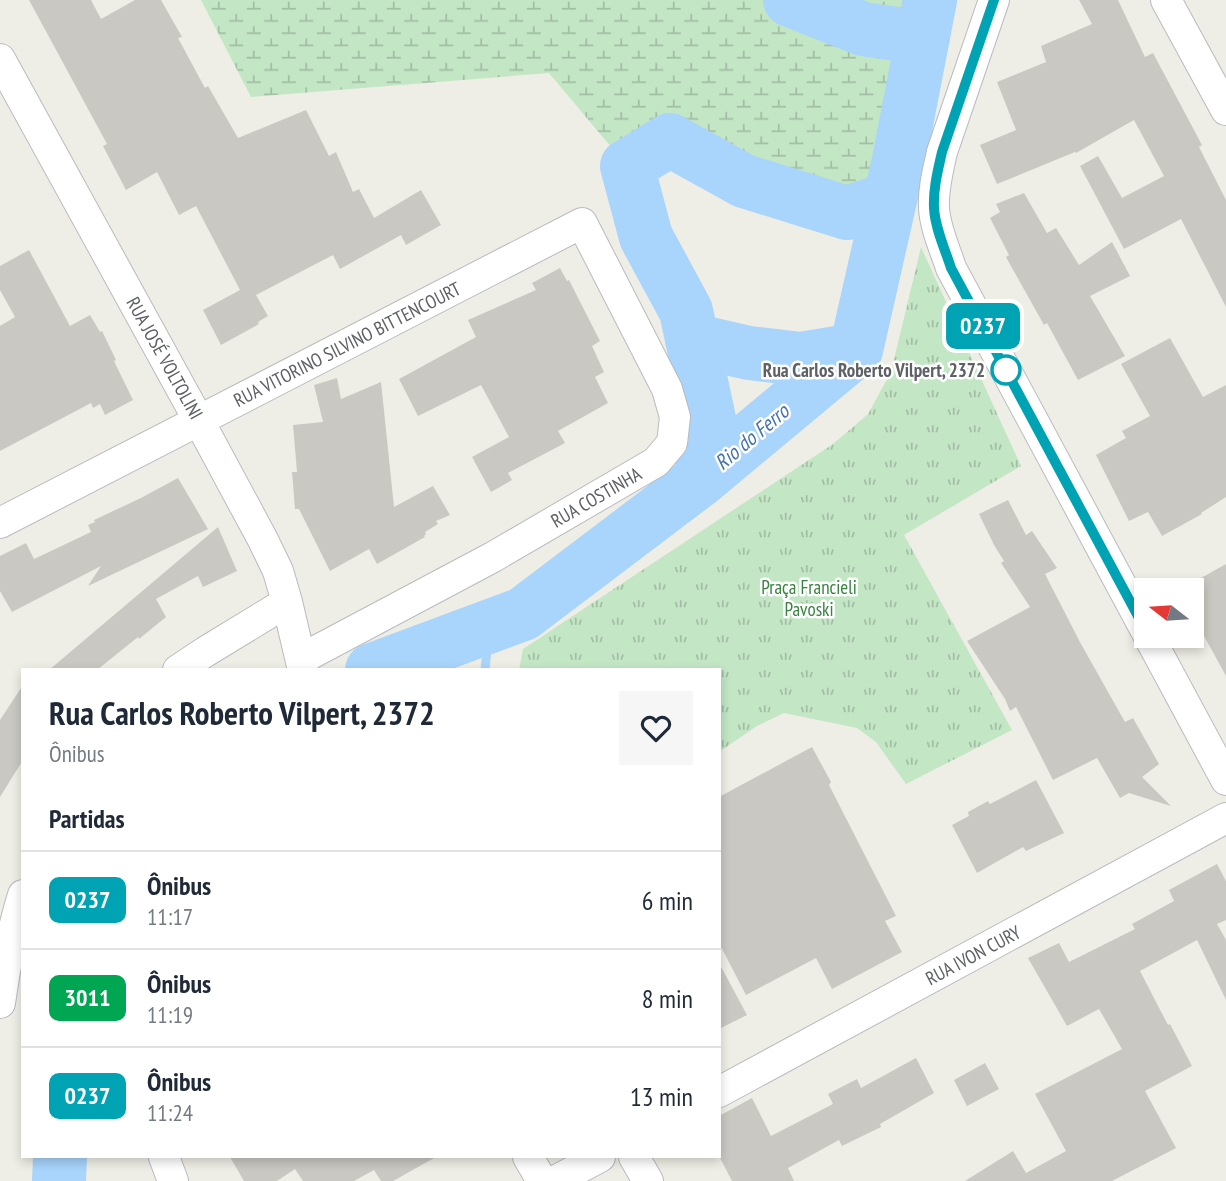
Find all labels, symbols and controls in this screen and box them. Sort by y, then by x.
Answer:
street label: RUA VITORINO SILVINO BITTENCOURT [229,276,465,412]
street label: RUA JOSÉ VOLTOLINI [121,293,209,423]
line badge: 0237 [934,303,1032,349]
text: 0237 [960,310,1006,341]
marker: Rua Carlos Roberto Vilpert, 2372 [991,355,1021,385]
place label: Rua Carlos Roberto Vilpert, 2372 [763,358,985,382]
water label: Rio do Ferro [709,397,796,475]
street label: RUA COSTINHA [546,461,646,533]
park label: Praça Francieli Pavoski [761,575,857,621]
north arrow [1134,578,1204,648]
map controls [1134,578,1204,648]
text: Rua Carlos Roberto Vilpert, 2372 [49,691,435,734]
button: heart [619,691,693,765]
text: Ônibus [49,739,104,768]
text: Partidas [49,802,125,835]
text: Ônibus [147,869,211,902]
text: 0237 [65,884,110,915]
text: 6 min [642,884,693,917]
text: 11:17 [147,902,193,931]
street label: RUA IVON CURY [921,920,1025,990]
text: Ônibus [147,967,211,1000]
text: 3011 [65,982,110,1013]
text: 8 min [642,982,693,1015]
text: 11:19 [147,1000,193,1029]
text: Ônibus [147,1065,211,1098]
text: 0237 [65,1080,110,1111]
text: 13 min [630,1080,693,1113]
text: 11:24 [147,1098,193,1127]

